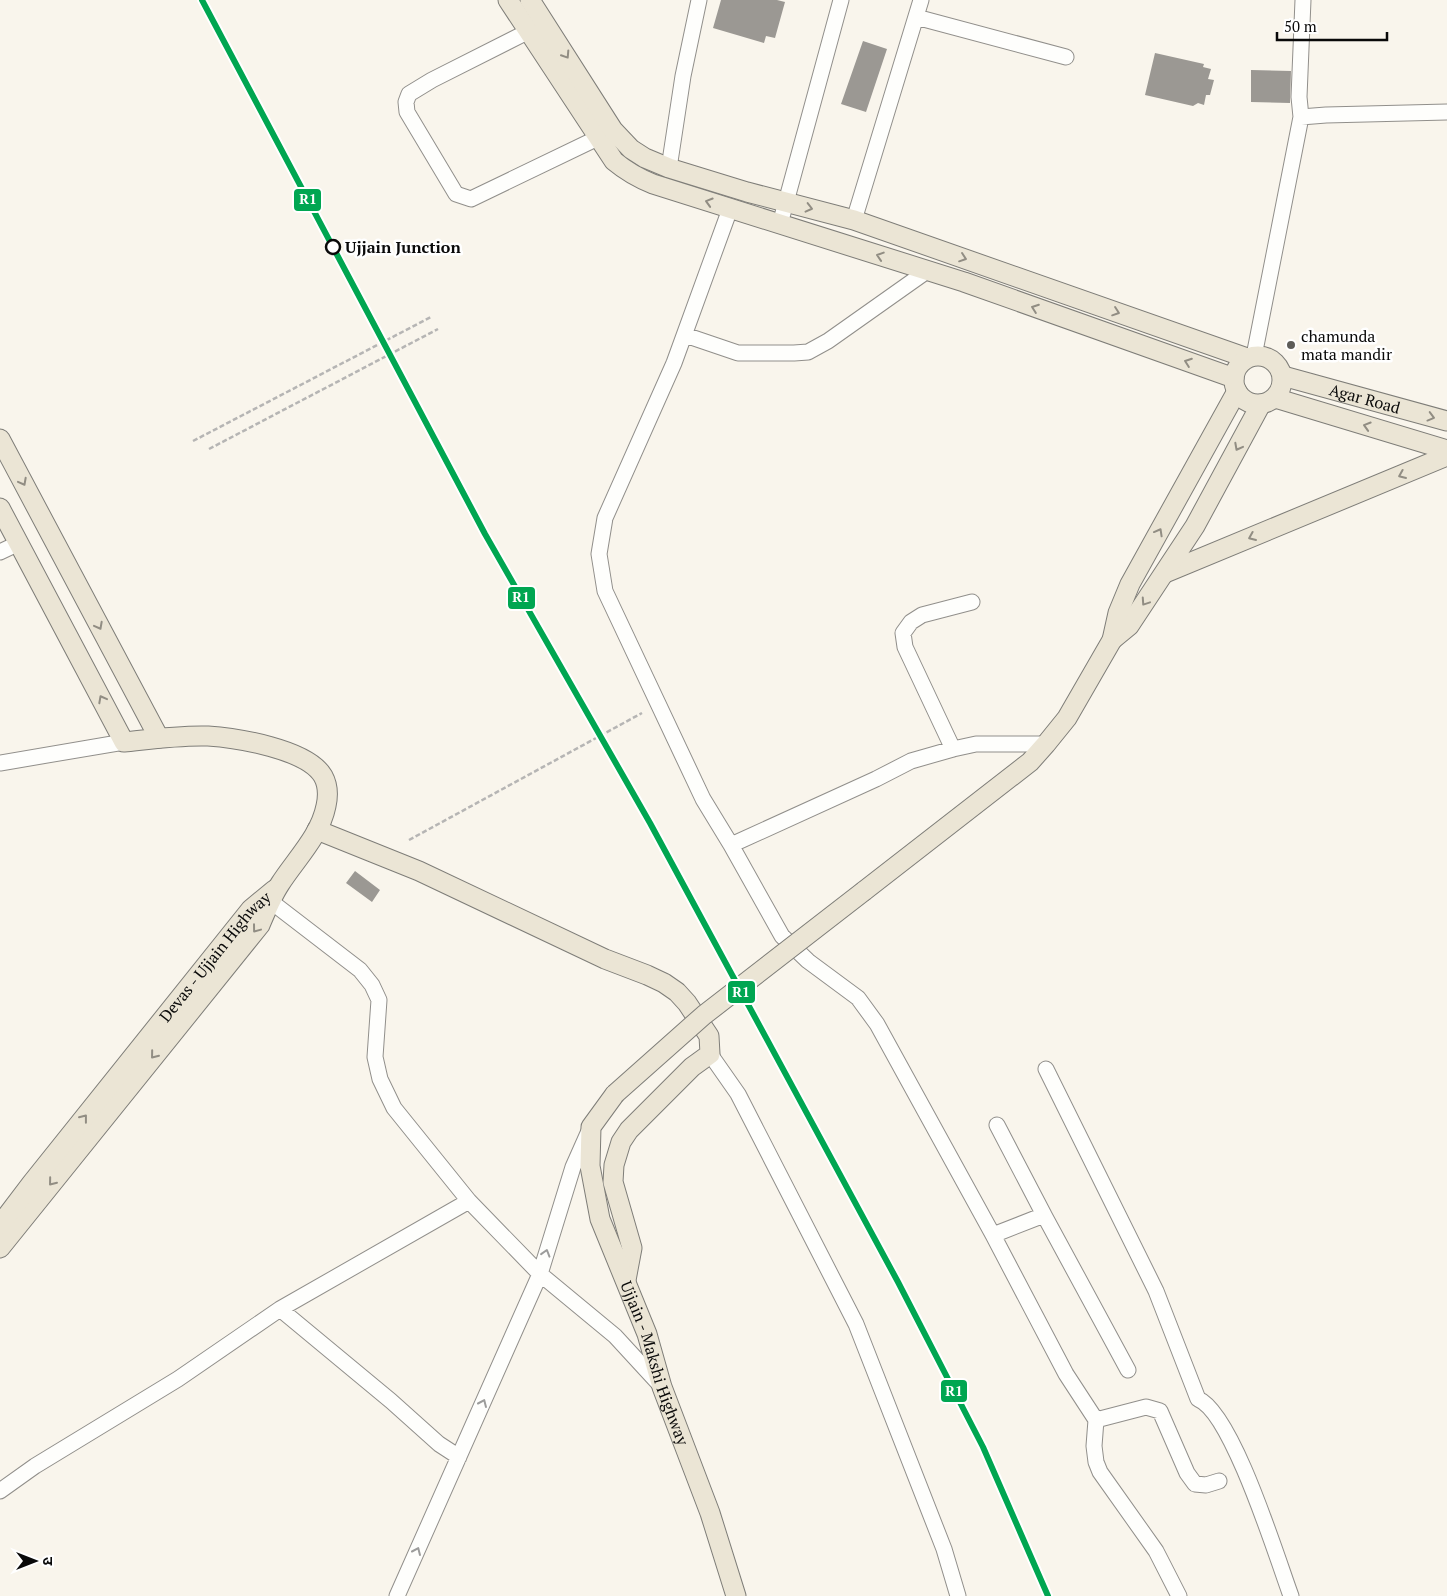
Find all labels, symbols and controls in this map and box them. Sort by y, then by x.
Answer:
scale bar [1277,10,1387,42]
text: 50 m [1284,16,1317,36]
one-way arrow [560,50,569,59]
line badge: R1 [293,188,322,212]
text: R1 [299,189,317,208]
one-way arrow [705,198,713,208]
one-way arrow [804,203,812,213]
place label: Ujjain Junction [345,236,461,258]
marker: Ujjain Junction [325,239,341,255]
one-way arrow [877,252,885,262]
one-way arrow [958,252,967,262]
one-way arrow [1031,303,1039,313]
one-way arrow [1112,306,1120,316]
place label: chamunda mata mandir [1301,325,1393,365]
marker: chamunda mata mandir [1285,339,1297,351]
one-way arrow [1184,358,1192,368]
street label: Agar Road [1327,378,1403,419]
one-way arrow [1426,411,1435,422]
one-way arrow [1363,421,1371,431]
one-way arrow [1234,442,1244,451]
one-way arrow [1398,468,1407,479]
one-way arrow [17,477,27,486]
one-way arrow [1152,528,1162,537]
one-way arrow [1248,531,1257,541]
line badge: R1 [507,586,536,610]
text: R1 [512,587,530,606]
one-way arrow [1142,596,1152,605]
one-way arrow [93,620,103,629]
one-way arrow [98,695,108,704]
street label: Devas - Ujjain Highway [154,886,276,1026]
one-way arrow [253,923,262,933]
line badge: R1 [727,980,756,1004]
text: R1 [732,982,750,1001]
one-way arrow [152,1049,160,1058]
one-way arrow [78,1115,86,1124]
one-way arrow [50,1176,58,1185]
one-way arrow [540,1250,550,1258]
street label: Ujjain - Makshi Highway [615,1277,695,1449]
line badge: R1 [940,1379,968,1403]
text: R1 [945,1381,963,1400]
one-way arrow [476,1399,487,1408]
north arrow [10,1536,60,1586]
one-way arrow [411,1547,421,1556]
text: उ [39,1557,58,1566]

